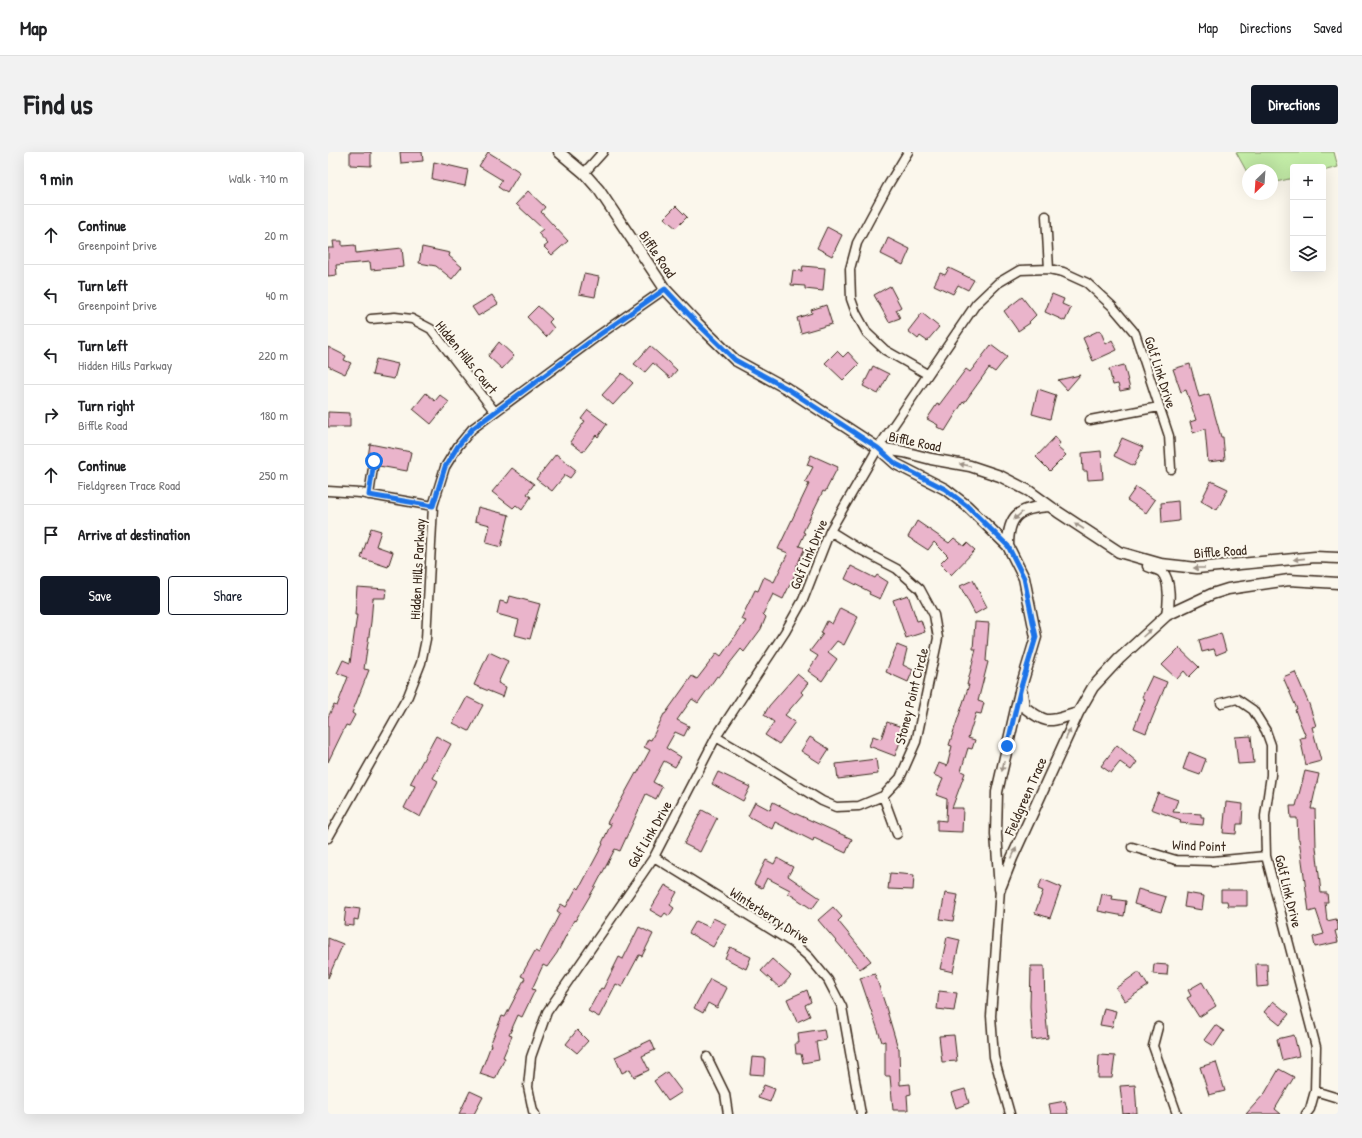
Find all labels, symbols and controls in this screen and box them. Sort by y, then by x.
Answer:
text: Map [20,15,47,41]
text: Map [1198,18,1218,37]
text: Directions [1240,18,1291,37]
text: Saved [1313,18,1342,37]
text: Find us [24,85,93,123]
button: Directions [1251,85,1338,124]
north arrow [1242,164,1278,200]
map controls [1290,164,1326,272]
button: + [1290,164,1326,200]
text: 9 min [40,167,73,190]
text: Walk · 710 m [229,169,288,187]
button: − [1290,200,1326,236]
text: Continue [78,215,126,236]
icon: ahead [40,224,62,246]
text: 20 m [264,226,288,244]
street label: Biffle Road [635,227,681,282]
text: Greenpoint Drive [78,236,157,254]
button: layers [1290,236,1326,272]
text: Turn left [78,275,128,296]
icon: left [40,284,62,306]
text: 40 m [265,286,288,304]
text: Greenpoint Drive [78,296,157,314]
street label: Hidden Hills Court [432,316,503,398]
street label: Golf Link Drive [1140,334,1182,411]
text: Turn left [78,335,128,356]
icon: left [40,344,62,366]
text: 220 m [258,346,288,364]
text: Hidden Hills Parkway [78,356,172,374]
text: Turn right [78,395,134,416]
icon: right [40,404,62,426]
text: 180 m [260,406,288,424]
text: Biffle Road [78,416,127,434]
street label: Biffle Road [887,426,943,456]
route start [365,452,383,470]
text: Continue [78,455,126,476]
one-way arrow [959,462,971,468]
icon: ahead [40,464,62,486]
text: 250 m [259,466,288,484]
text: Fieldgreen Trace Road [78,476,180,494]
one-way arrow [1013,511,1023,520]
street label: Golf Link Drive [785,516,831,592]
street label: Hidden Hills Parkway [405,518,430,620]
one-way arrow [1073,522,1084,530]
icon: arrive [40,524,62,546]
text: Arrive at destination [78,524,190,545]
street label: Biffle Road [1193,540,1248,562]
one-way arrow [1293,555,1305,562]
one-way arrow [1192,565,1205,571]
button: Save [40,576,160,615]
button: Share [168,576,288,615]
one-way arrow [1142,629,1152,638]
street label: Stoney Point Circle [890,645,933,746]
one-way arrow [1065,729,1071,740]
route end [998,737,1016,755]
street label: Fieldgreen Trace [999,753,1052,840]
one-way arrow [999,760,1005,772]
street label: Golf Link Drive [622,797,676,871]
street label: Wind Point [1172,835,1226,855]
one-way arrow [1011,847,1017,858]
street label: Golf Link Drive [1271,853,1307,930]
street label: Winterberry Drive [726,882,814,949]

